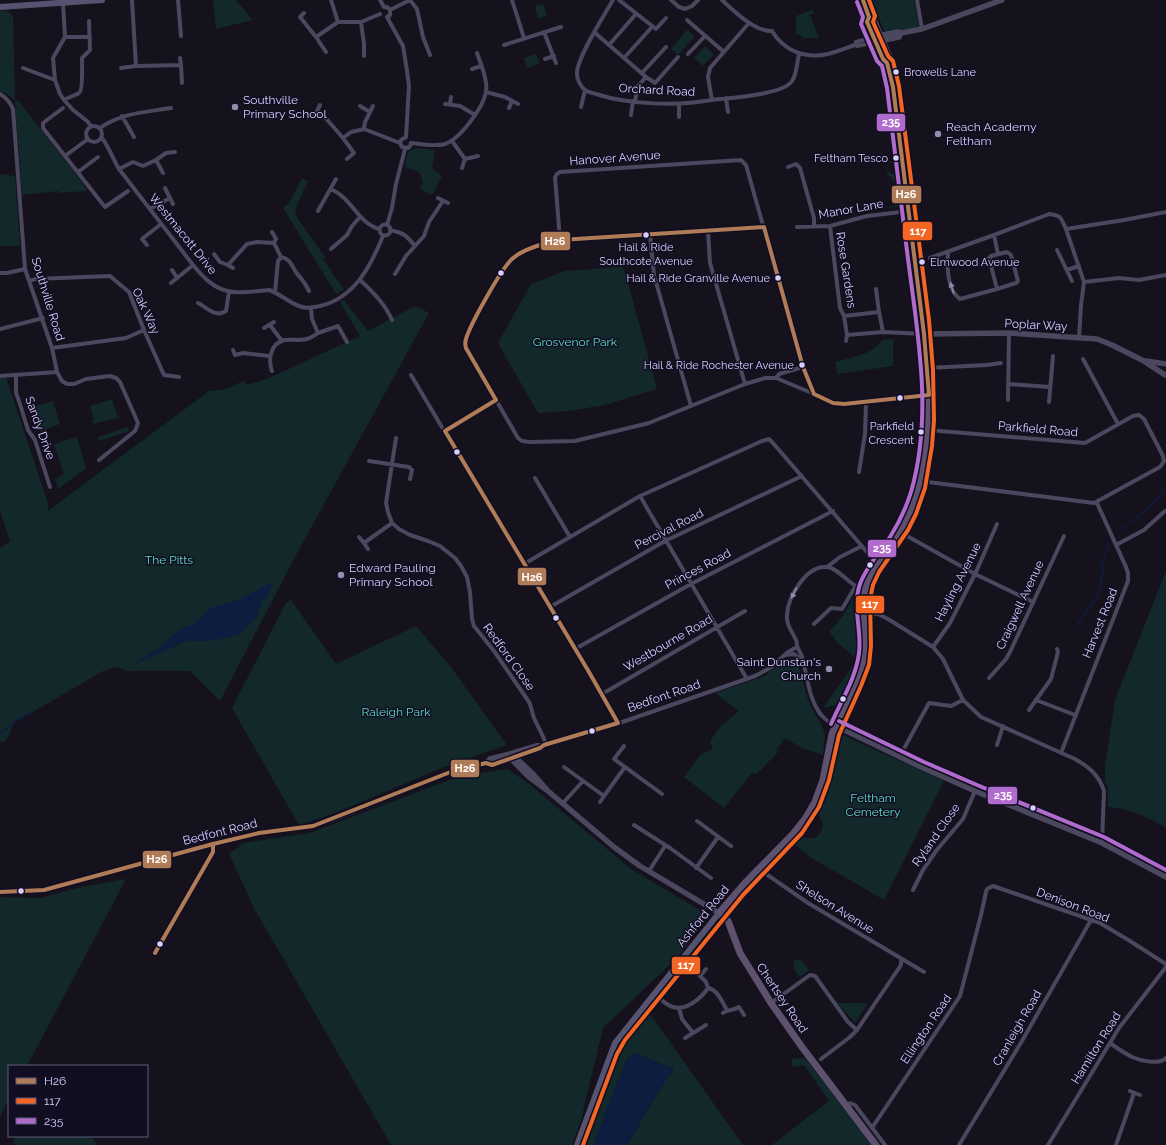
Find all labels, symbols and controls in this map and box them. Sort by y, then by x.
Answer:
place label: Browells Lane [904,66,976,79]
marker: Browells Lane [891,67,901,77]
street label: Orchard Road [618,81,696,99]
place label: Southville Primary School [243,93,327,121]
marker: Southville Primary School [230,102,240,112]
line badge: 235 [876,113,906,132]
text: 235 [882,116,900,129]
place label: Reach Academy Feltham [946,120,1037,148]
marker: Reach Academy Feltham [933,129,943,139]
street label: Hanover Avenue [569,148,661,168]
place label: Feltham Tesco [814,152,888,165]
marker: Feltham Tesco [891,153,901,163]
line badge: H26 [891,185,922,204]
text: H26 [895,188,917,201]
street label: Westmacott Drive [146,191,220,277]
street label: Manor Lane [817,196,885,222]
line badge: 117 [902,221,933,241]
text: 117 [909,225,927,238]
marker: Hail & Ride Southcote Avenue [641,230,651,240]
line badge: H26 [540,231,571,251]
street label: Rose Gardens [833,231,859,309]
text: H26 [544,235,566,248]
place label: Hail & Ride Southcote Avenue [599,241,693,268]
street label: Southville Road [29,255,67,343]
place label: Elmwood Avenue [930,256,1020,269]
marker: Elmwood Avenue [917,257,927,267]
unlabelled marker [496,268,506,278]
place label: Hail & Ride Granville Avenue [627,272,771,285]
marker: Hail & Ride Granville Avenue [773,273,783,283]
one-way arrow [949,282,955,294]
street label: Oak Way [129,286,163,337]
street label: Poplar Way [1004,316,1068,334]
park label: Grosvenor Park [533,335,618,349]
place label: Hail & Ride Rochester Avenue [644,359,795,372]
marker: Hail & Ride Rochester Avenue [797,360,807,370]
unlabelled marker [895,393,905,403]
street label: Sandy Drive [22,395,58,461]
street label: Parkfield Road [997,419,1079,439]
place label: Parkfield Crescent [869,420,914,447]
marker: Parkfield Crescent [916,427,926,437]
unlabelled marker [452,447,462,457]
street label: Percival Road [632,506,706,552]
line badge: 235 [867,539,897,558]
street label: Hayling Avenue [932,540,984,624]
text: 235 [873,542,891,555]
street label: Princes Road [663,546,733,592]
park label: The Pitts [145,553,193,567]
street label: Craigwell Avenue [993,558,1047,652]
unlabelled marker [865,560,875,570]
place label: Edward Pauling Primary School [349,561,436,589]
line badge: H26 [517,567,547,586]
marker: Edward Pauling Primary School [336,570,346,580]
text: H26 [521,571,543,584]
street label: Harvest Road [1080,586,1120,660]
one-way arrow [791,588,797,599]
line badge: 117 [855,595,885,614]
text: 117 [861,598,879,611]
street label: Westbourne Road [621,612,715,674]
unlabelled marker [551,613,561,623]
street label: Redford Close [480,621,538,693]
place label: Saint Dunstan's Church [737,655,821,683]
marker: Saint Dunstan's Church [824,664,834,674]
street label: Bedfont Road [626,677,702,715]
unlabelled marker [838,694,848,704]
park label: Raleigh Park [361,705,431,719]
unlabelled marker [587,726,597,736]
line badge: H26 [450,759,480,778]
text: H26 [454,762,476,775]
line badge: 235 [987,786,1018,805]
text: 235 [994,789,1012,802]
park label: Feltham Cemetery [846,791,901,819]
street label: Ryland Close [909,801,963,869]
unlabelled marker [1028,803,1038,813]
street label: Bedfont Road [181,816,259,848]
line badge: H26 [142,850,172,869]
text: H26 [146,853,168,866]
street label: Shelson Avenue [793,877,877,937]
street label: Ashford Road [674,882,732,950]
street label: Denison Road [1035,885,1111,925]
unlabelled marker [16,886,26,896]
unlabelled marker [155,939,165,949]
line badge: 117 [671,956,701,975]
text: 117 [677,959,695,972]
street label: Chertsey Road [753,960,811,1036]
street label: Cranleigh Road [990,988,1044,1068]
street label: Ellington Road [898,992,954,1066]
street label: Hamilton Road [1068,1009,1124,1087]
legend [8,1065,148,1137]
text: H26 [44,1074,66,1088]
text: 117 [44,1094,61,1108]
text: 235 [44,1114,64,1128]

